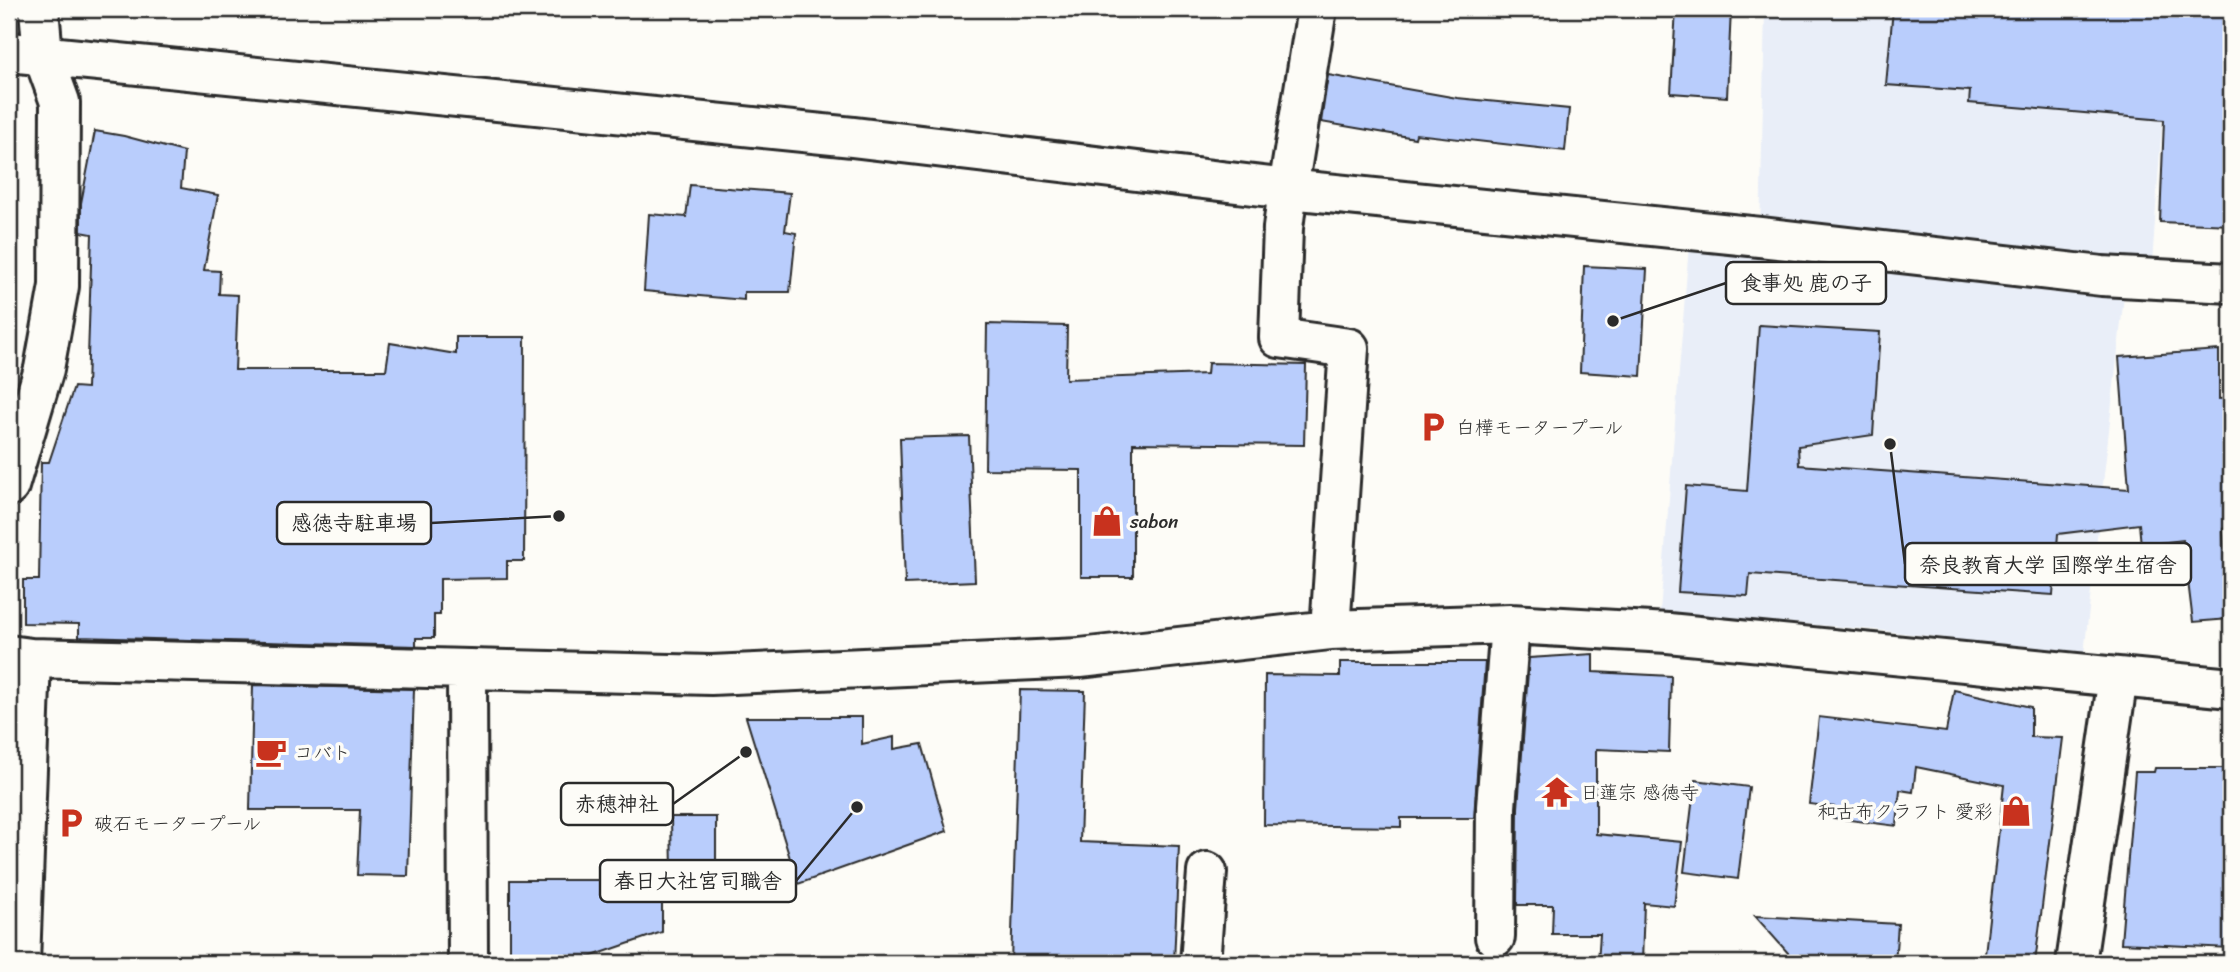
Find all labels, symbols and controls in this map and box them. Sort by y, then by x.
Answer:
callout: 食事処 鹿の子 [1726,262,1886,304]
text: 食事処 鹿の子 [1740,264,1872,302]
parking icon: 白樺モータープール [1416,410,1450,444]
place label: 白樺モータープール [1456,411,1624,444]
callout: 感徳寺駐車場 [277,502,431,544]
text: 感徳寺駐車場 [291,504,417,542]
shop icon: sabon [1090,504,1124,538]
place label: sabon [1129,505,1178,538]
callout: 奈良教育大学 国際学生宿舎 [1905,543,2191,585]
text: 奈良教育大学 国際学生宿舎 [1919,546,2177,584]
cafe icon: コバト [254,735,288,769]
place label: コバト [294,736,351,769]
temple icon: 日蓮宗 感徳寺 [1540,775,1574,809]
place label: 日蓮宗 感徳寺 [1580,776,1699,809]
callout: 赤穂神社 [561,783,673,825]
text: 赤穂神社 [575,785,659,823]
shop icon: 和古布クラフト 愛彩 [1999,794,2033,828]
place label: 和古布クラフト 愛彩 [1817,795,1993,828]
parking icon: 破石モータープール [54,806,88,840]
place label: 破石モータープール [94,807,262,840]
callout: 春日大社宮司職舎 [600,860,796,902]
text: 春日大社宮司職舎 [614,862,782,900]

